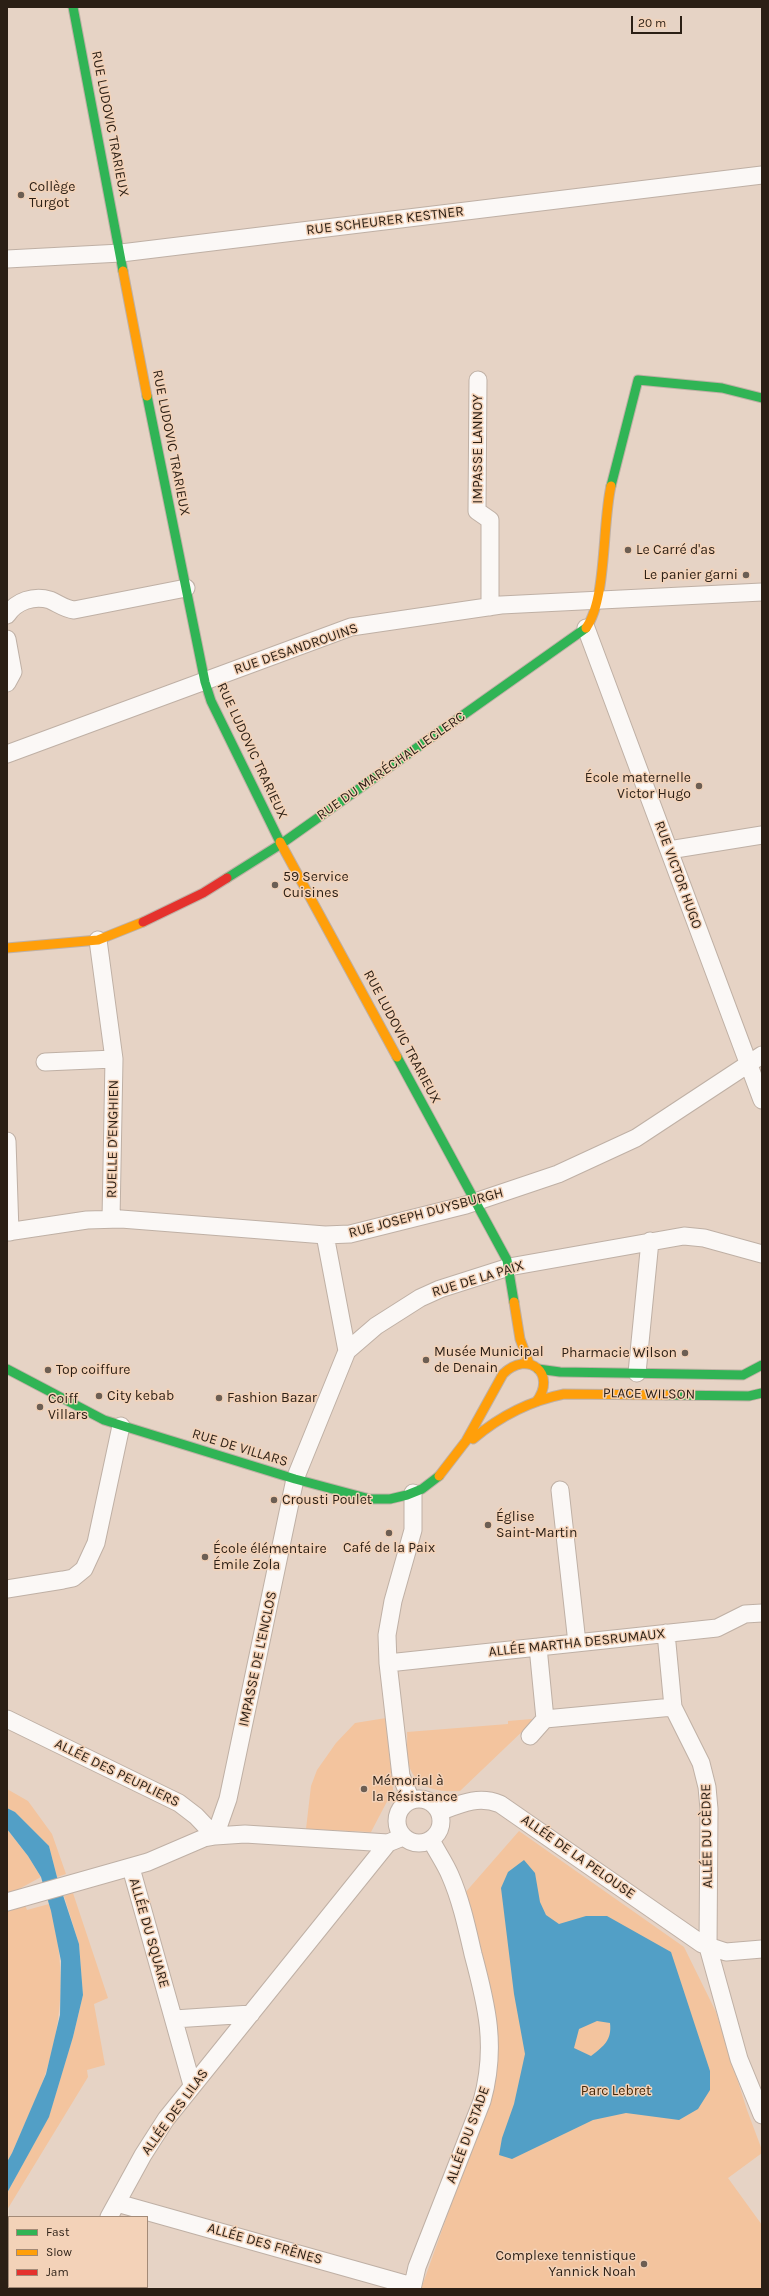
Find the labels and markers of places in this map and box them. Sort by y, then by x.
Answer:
place label: Collège Turgot [29,179,75,212]
marker: Collège Turgot [16,190,26,200]
place label: Le Carré d'as [636,542,715,558]
marker: Le Carré d'as [623,545,633,555]
place label: Le panier garni [644,567,738,583]
marker: Le panier garni [741,570,751,580]
place label: École maternelle Victor Hugo [585,770,691,802]
marker: École maternelle Victor Hugo [694,781,704,791]
place label: 59 Service Cuisines [283,869,349,902]
marker: 59 Service Cuisines [270,880,280,890]
place label: Musée Municipal de Denain [434,1344,544,1376]
place label: Pharmacie Wilson [561,1345,677,1361]
marker: Pharmacie Wilson [680,1348,690,1358]
marker: Musée Municipal de Denain [421,1355,431,1365]
place label: Top coiffure [56,1362,130,1378]
marker: Top coiffure [43,1365,53,1375]
place label: City kebab [107,1388,174,1404]
place label: Fashion Bazar [227,1390,317,1406]
place label: Coiff Villars [48,1391,88,1424]
marker: City kebab [94,1391,104,1401]
marker: Fashion Bazar [214,1393,224,1403]
marker: Coiff Villars [35,1402,45,1412]
place label: Crousti Poulet [282,1492,372,1508]
marker: Crousti Poulet [269,1495,279,1505]
place label: Église Saint-Martin [496,1509,577,1542]
marker: Église Saint-Martin [483,1520,493,1530]
marker: Café de la Paix [384,1528,394,1538]
place label: Café de la Paix [343,1540,435,1556]
place label: École élémentaire Émile Zola [213,1541,327,1574]
marker: École élémentaire Émile Zola [200,1552,210,1562]
place label: Mémorial à la Résistance [372,1773,457,1806]
marker: Mémorial à la Résistance [359,1784,369,1794]
place label: Complexe tennistique Yannick Noah [496,2248,636,2280]
marker: Complexe tennistique Yannick Noah [639,2259,649,2269]

